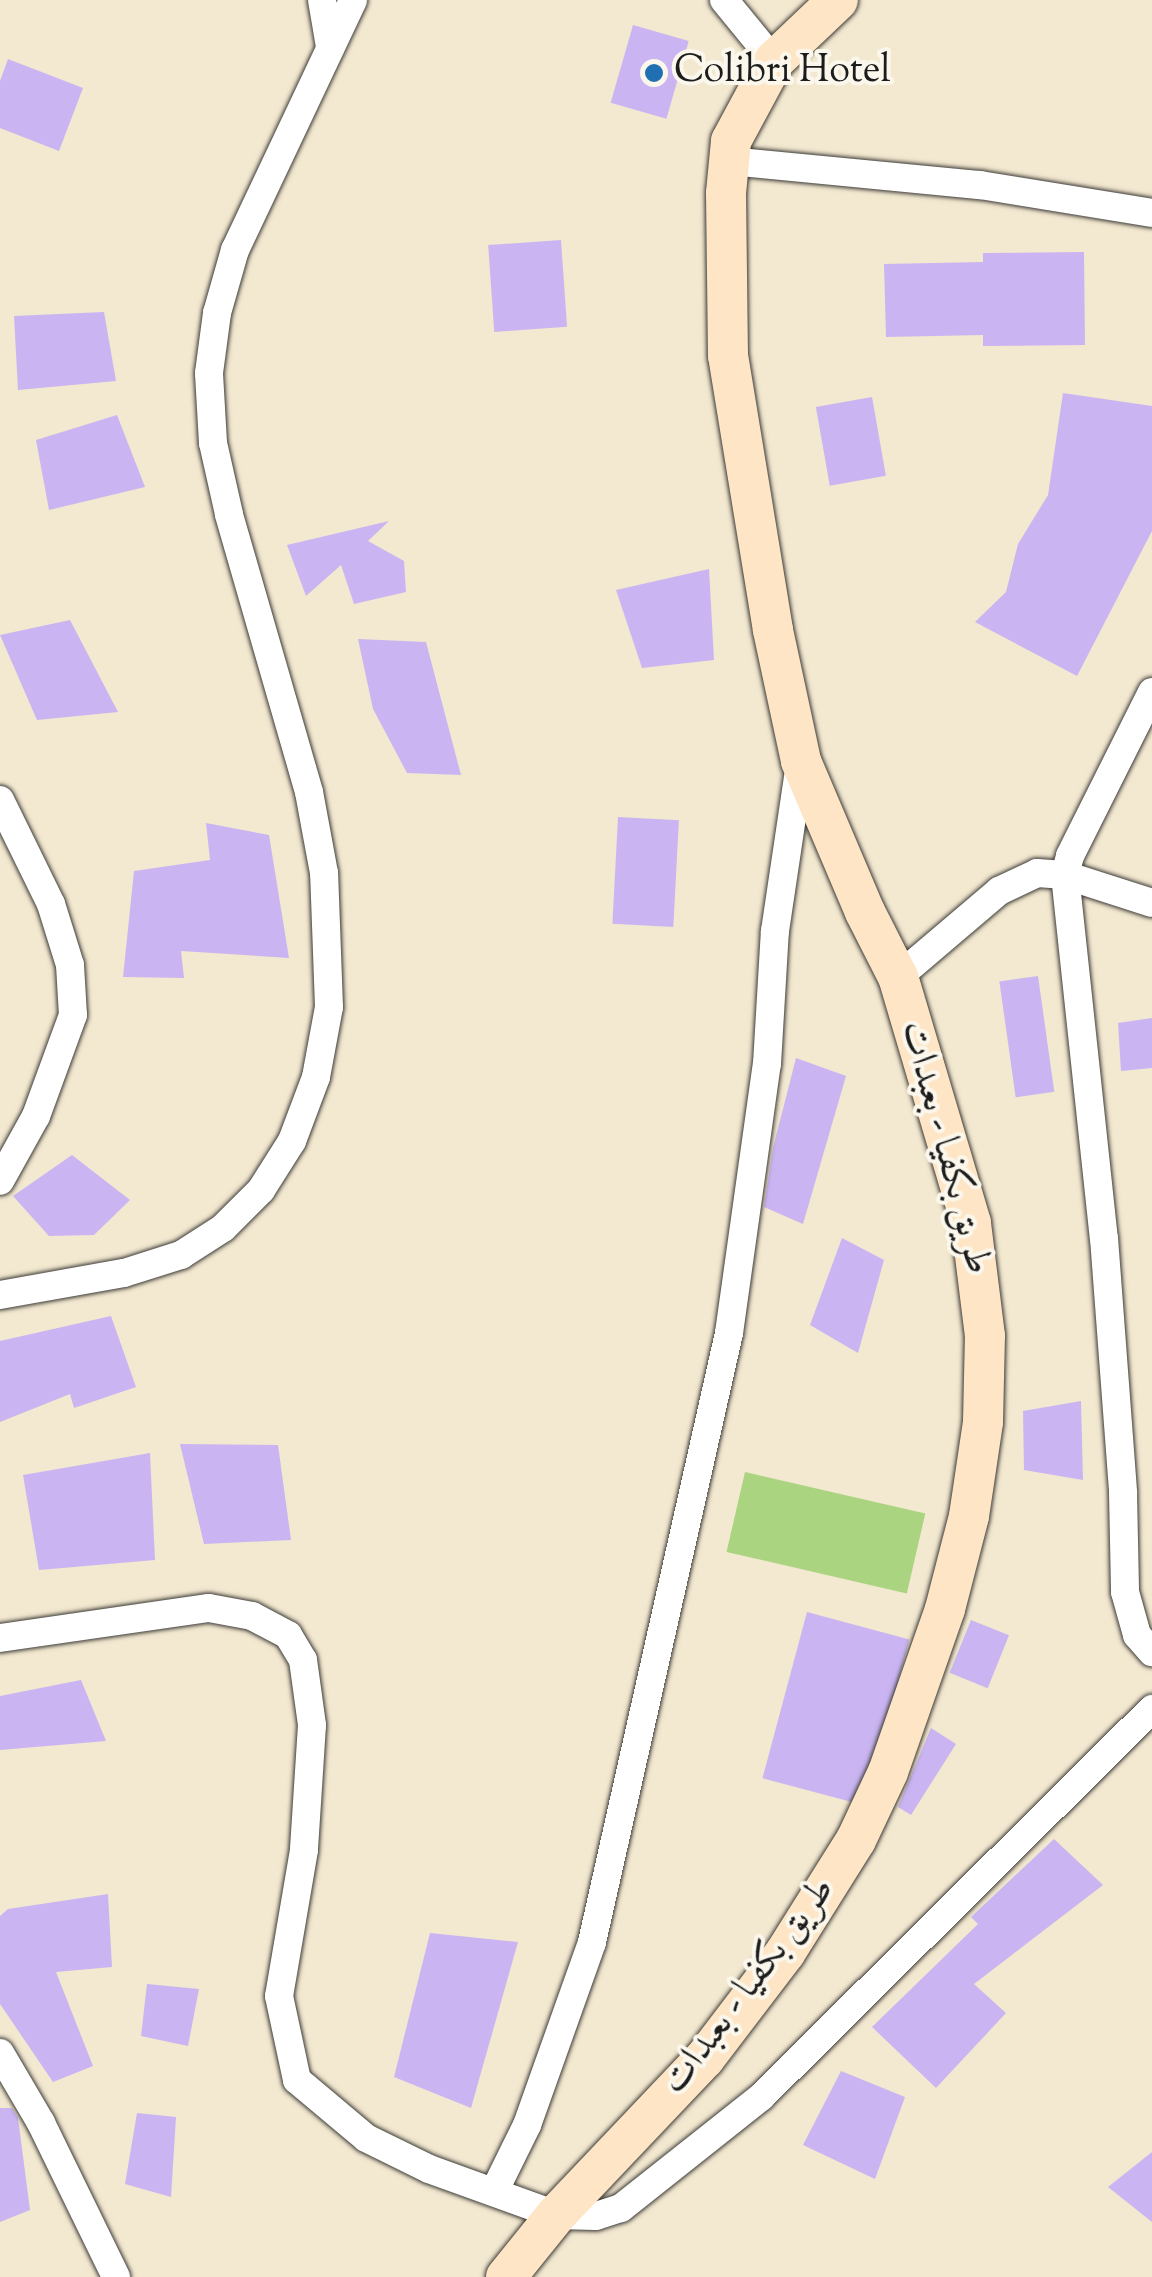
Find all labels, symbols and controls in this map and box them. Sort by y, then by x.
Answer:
place label: Colibri Hotel [674,50,891,96]
marker: Colibri Hotel [643,62,665,84]
street label: طريق بكفيا - بعبدات [888,1016,1000,1280]
street label: طريق بكفيا - بعبدات [653,1869,847,2105]

